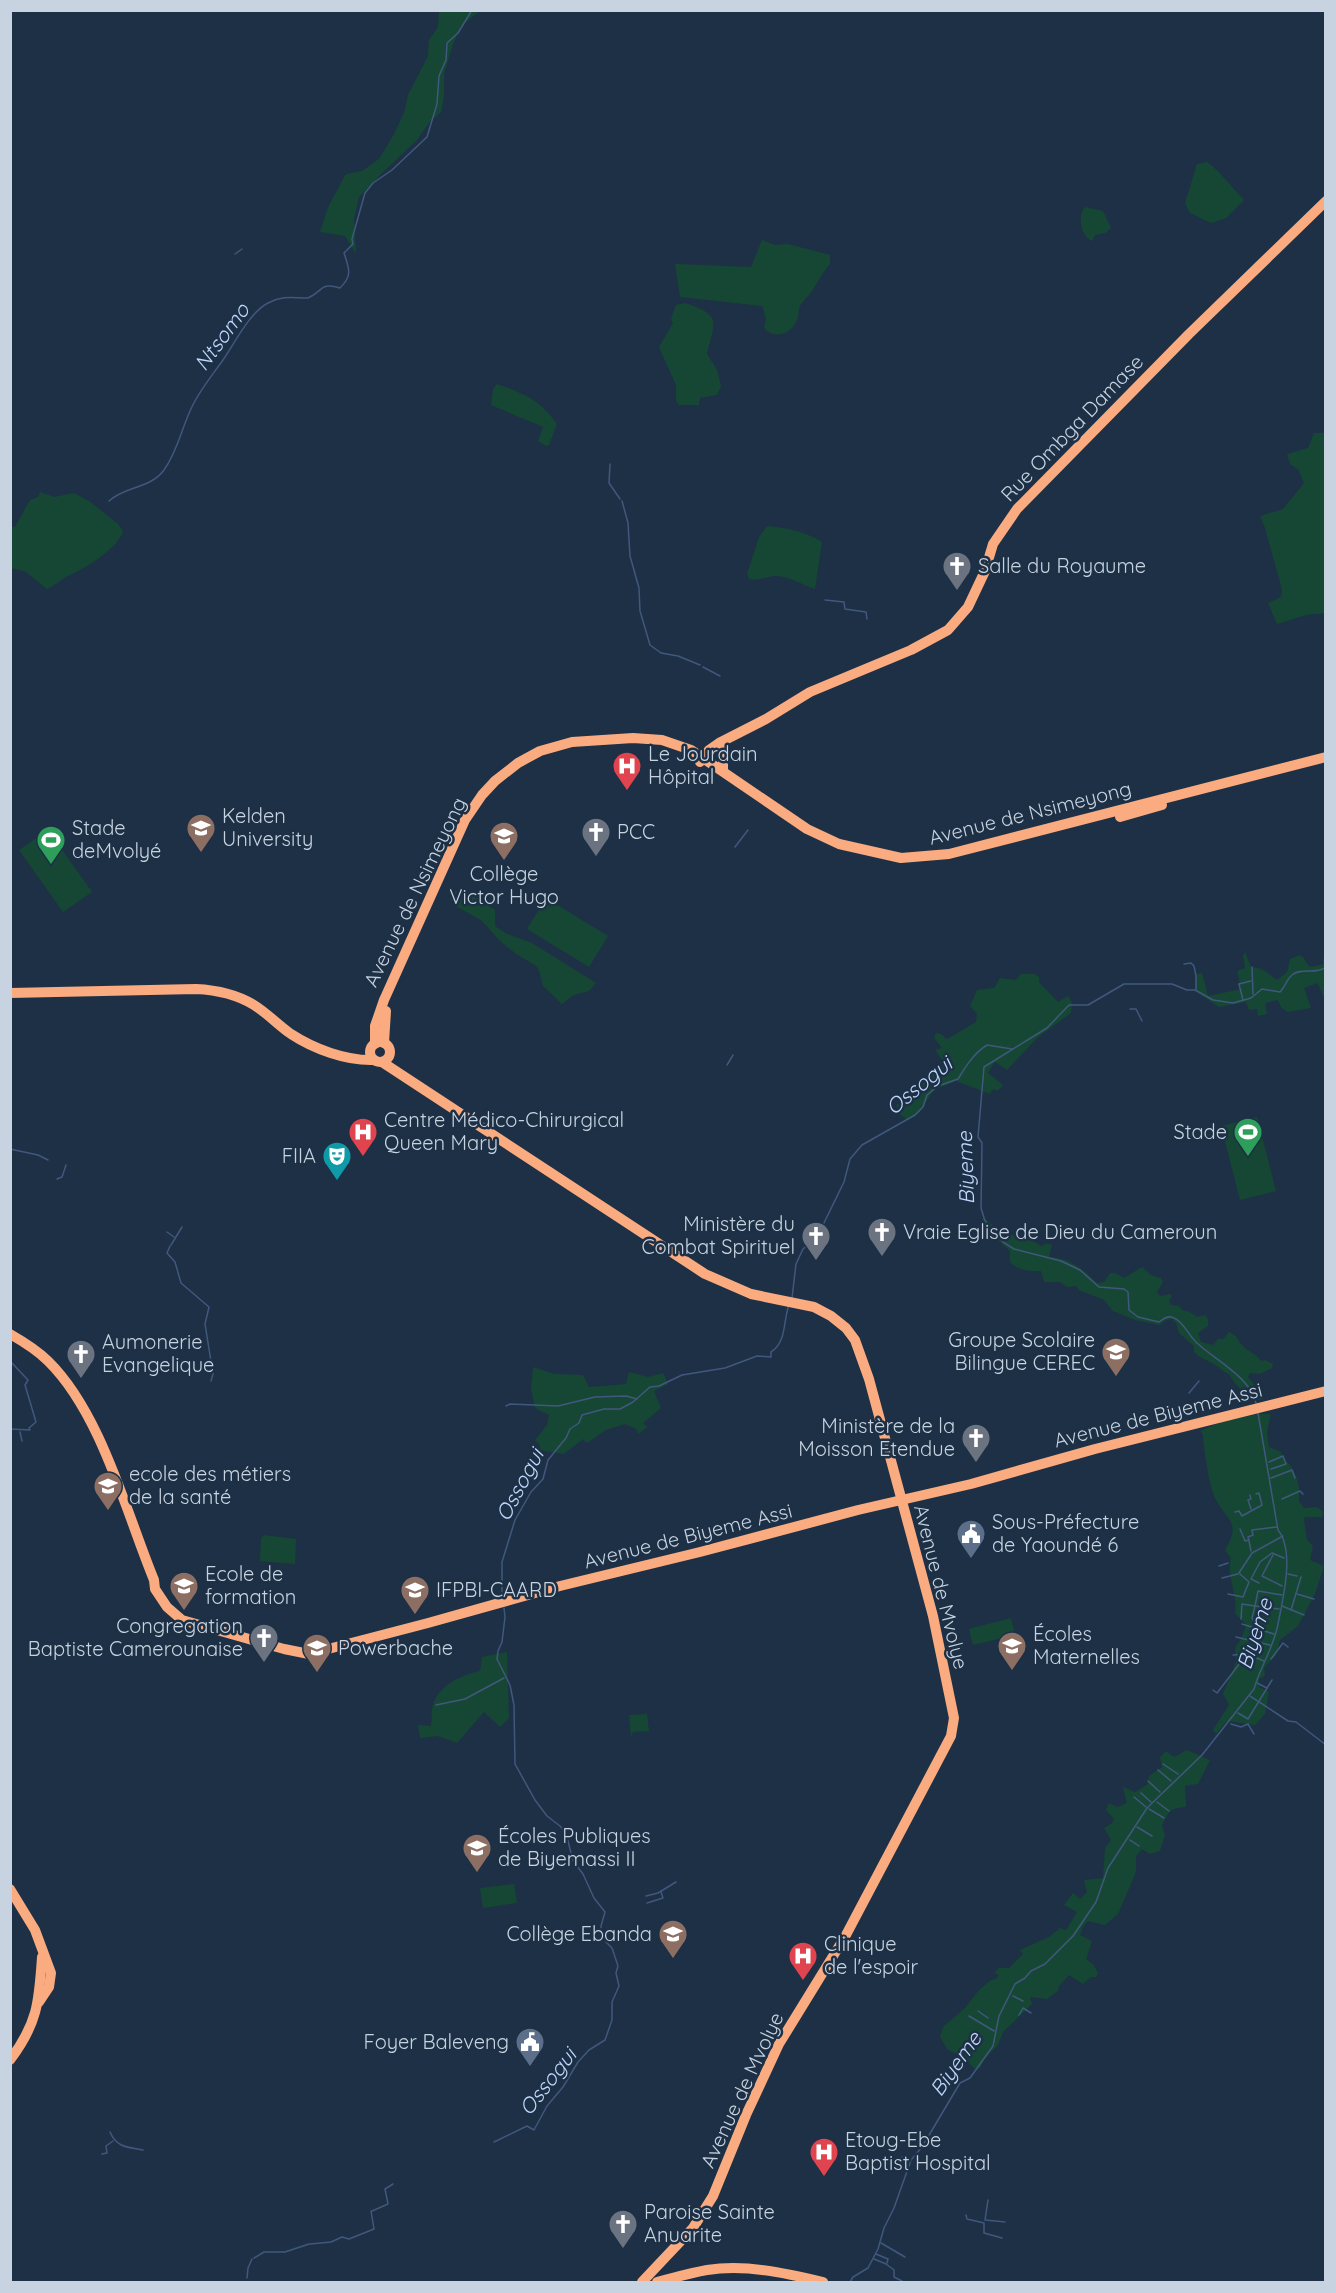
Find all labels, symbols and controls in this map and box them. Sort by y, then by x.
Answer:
water label: Ntsomo [188,296,255,375]
street label: Rue Ombga Damase [995,349,1148,506]
church icon: Salle du Royaume [941,550,973,592]
place label: Salle du Royaume [978,553,1146,578]
place label: Le Jourdain Hôpital [648,741,758,789]
hospital icon: Le Jourdain Hôpital [611,750,643,792]
street label: Avenue de Nsimeyong [926,775,1134,850]
street label: Avenue de Nsimeyong [358,793,471,991]
place label: Kelden University [222,803,313,851]
school or university icon: Kelden University [185,812,217,854]
place label: Stade deMvolyé [72,815,161,863]
church icon: PCC [580,816,612,858]
place label: PCC [617,819,655,844]
school or university icon: Collège Victor Hugo [488,820,520,862]
sports icon: Stade deMvolyé [35,824,67,866]
place label: Collège Victor Hugo [449,861,559,909]
water label: Ossogui [880,1049,959,1120]
place label: Centre Médico-Chirurgical Queen Mary [384,1107,624,1155]
hospital icon: Centre Médico-Chirurgical Queen Mary [347,1116,379,1158]
sports icon: Stade [1232,1116,1264,1158]
place label: Stade [1173,1119,1227,1144]
water label: Biyeme [951,1130,979,1205]
theatre icon: FIIA [321,1140,353,1182]
place label: FIIA [282,1143,316,1168]
place label: Ministère du Combat Spirituel [641,1211,795,1259]
church icon: Vraie Eglise de Dieu du Cameroun [866,1216,898,1258]
place label: Vraie Eglise de Dieu du Cameroun [903,1219,1217,1244]
church icon: Ministère du Combat Spirituel [800,1220,832,1262]
place label: Groupe Scolaire Bilingue CEREC [948,1327,1095,1375]
place label: Aumonerie Evangelique [102,1329,214,1377]
school or university icon: Groupe Scolaire Bilingue CEREC [1100,1336,1132,1378]
church icon: Aumonerie Evangelique [65,1338,97,1380]
street label: Avenue de Biyeme Assi [1051,1377,1265,1452]
place label: Ministère de la Moisson Etendue [798,1413,955,1461]
church icon: Ministère de la Moisson Etendue [960,1422,992,1464]
water label: Ossogui [489,1442,550,1525]
place label: ecole des métiers de la santé [129,1461,291,1509]
school or university icon: ecole des métiers de la santé [92,1470,124,1512]
street label: Avenue de Biyeme Assi [581,1498,795,1573]
street label: Avenue de Mvolye [909,1502,974,1672]
place label: Sous-Préfecture de Yaoundé 6 [992,1509,1139,1557]
public building icon: Sous-Préfecture de Yaoundé 6 [955,1518,987,1560]
place label: Ecole de formation [205,1561,296,1609]
school or university icon: Ecole de formation [168,1570,200,1612]
school or university icon: IFPBI-CAARD [399,1574,431,1616]
place label: IFPBI-CAARD [436,1577,557,1602]
water label: Biyeme [1230,1594,1278,1672]
place label: Congregation Baptiste Camerounaise [28,1613,243,1661]
place label: Écoles Maternelles [1033,1621,1140,1669]
church icon: Congregation Baptiste Camerounaise [248,1622,280,1664]
school or university icon: Écoles Maternelles [996,1630,1028,1672]
school or university icon: Powerbache [301,1632,333,1674]
place label: Powerbache [338,1635,453,1660]
place label: Écoles Publiques de Biyemassi II [498,1823,651,1871]
school or university icon: Écoles Publiques de Biyemassi II [461,1832,493,1874]
school or university icon: Collège Ebanda [657,1918,689,1960]
place label: Collège Ebanda [506,1921,652,1946]
place label: Clinique de l'espoir [824,1931,918,1979]
hospital icon: Clinique de l'espoir [787,1940,819,1982]
street label: Avenue de Mvolye [695,2008,789,2172]
water label: Biyeme [924,2025,987,2101]
public building icon: Foyer Baleveng [514,2026,546,2068]
place label: Foyer Baleveng [364,2029,509,2054]
water label: Ossogui [513,2041,583,2120]
place label: Etoug-Ebe Baptist Hospital [845,2127,991,2175]
hospital icon: Etoug-Ebe Baptist Hospital [808,2136,840,2178]
place label: Paroise Sainte Anuarite [644,2199,775,2247]
church icon: Paroise Sainte Anuarite [607,2208,639,2250]

